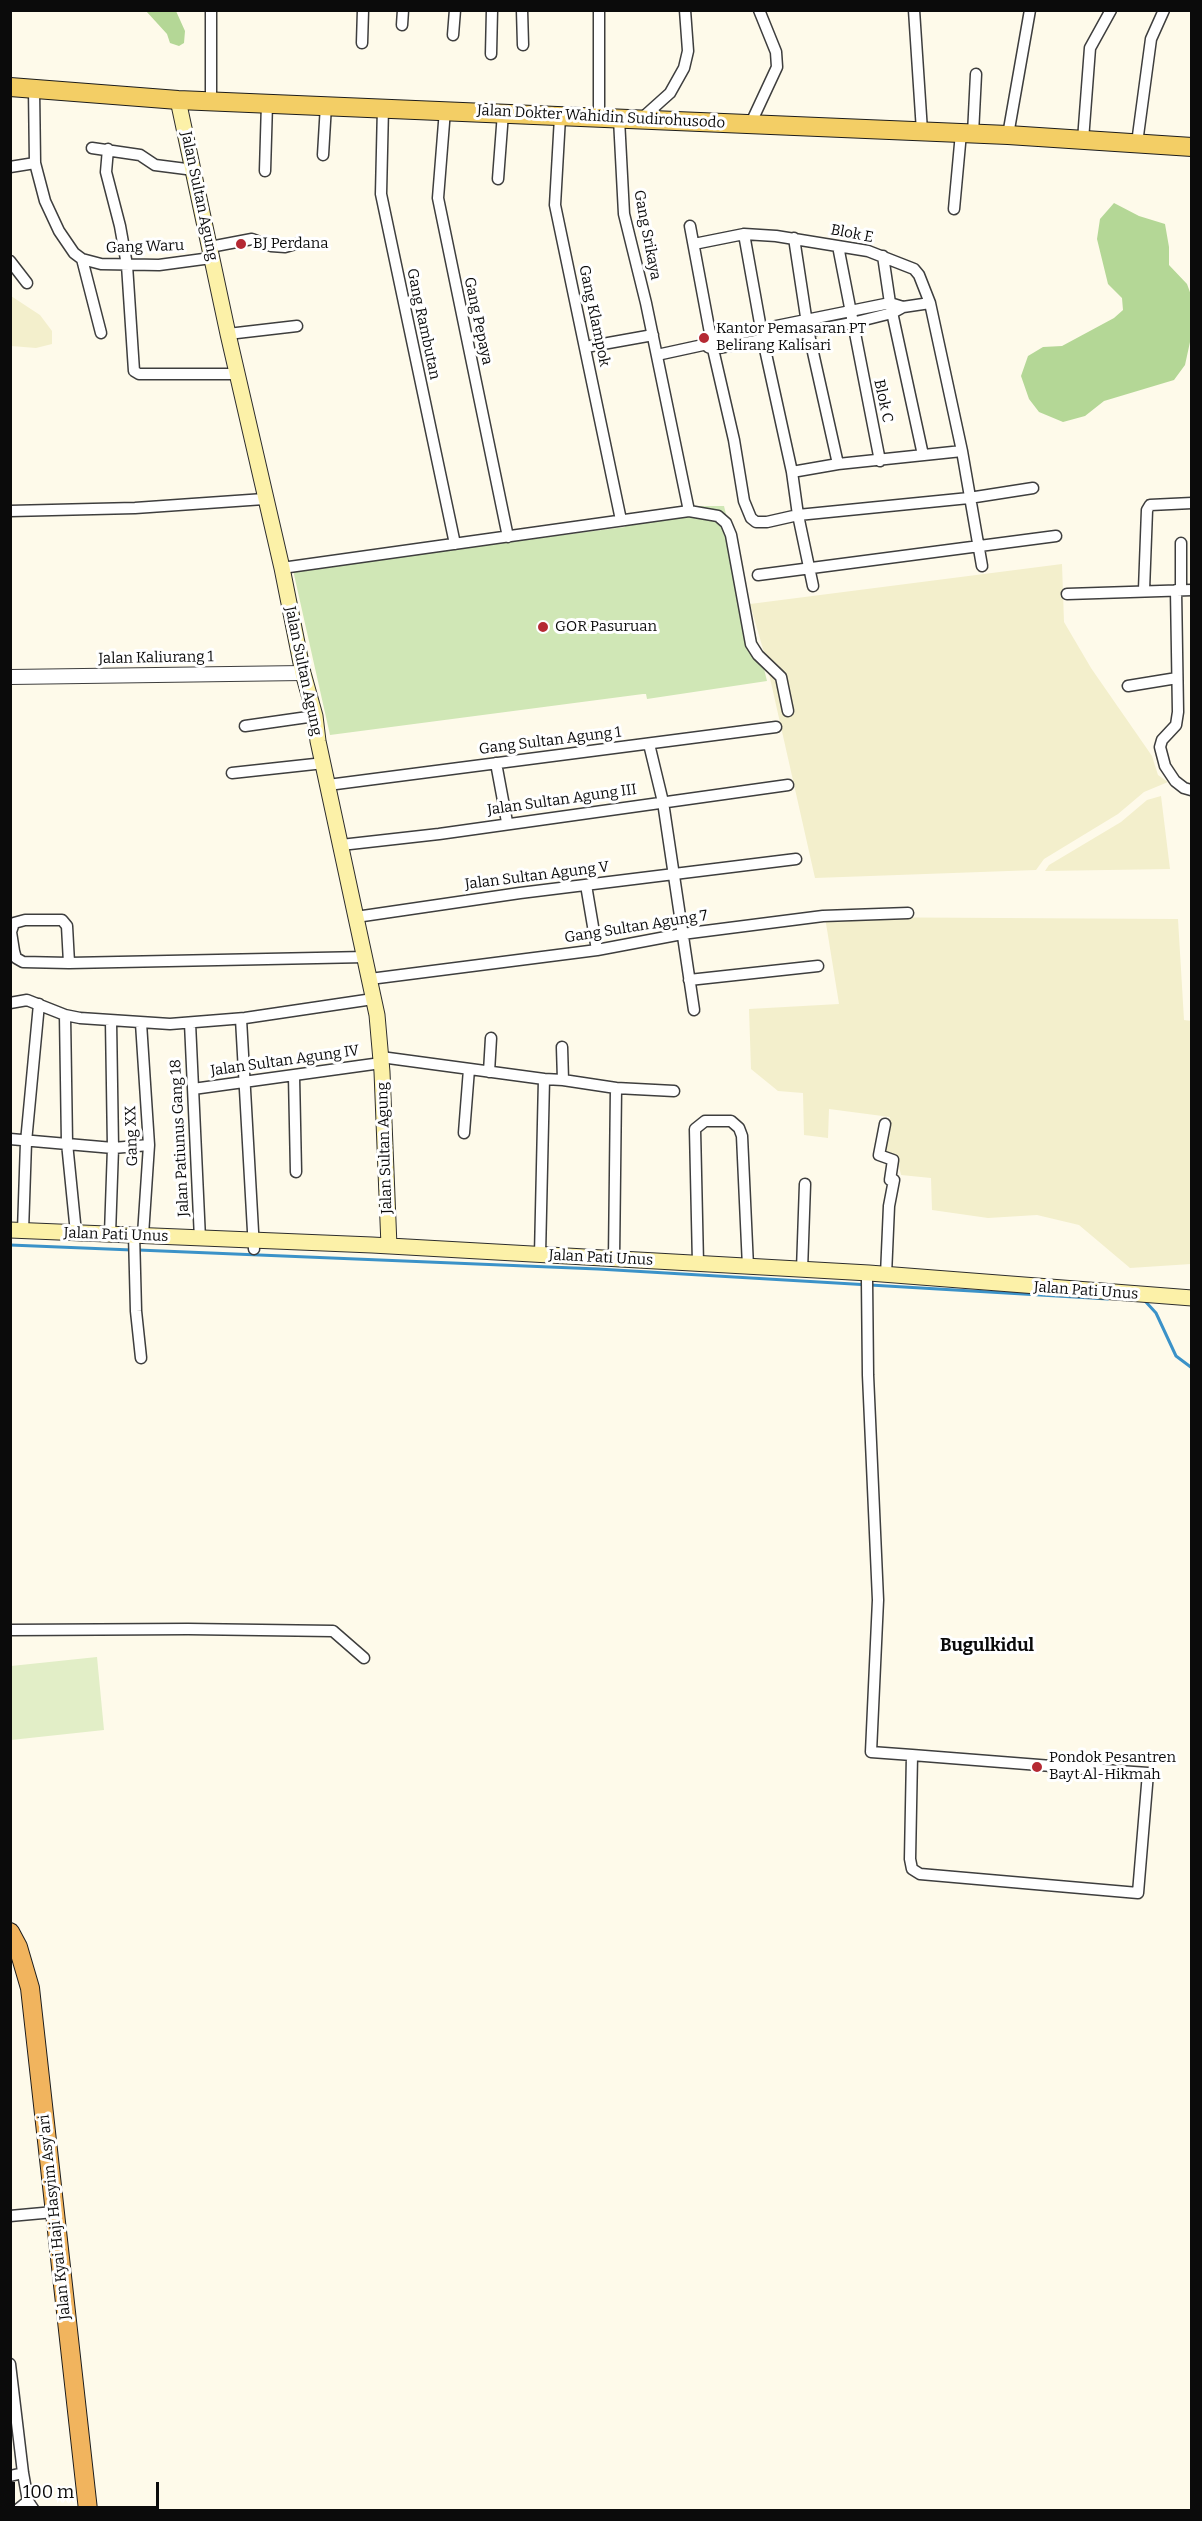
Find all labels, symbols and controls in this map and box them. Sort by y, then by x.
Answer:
street label: Jalan Dokter Wahidin Sudirohusodo [476,102,726,132]
street label: Jalan Sultan Agung [176,130,222,262]
street label: Gang Srikaya [629,189,665,281]
street label: Blok E [829,221,875,247]
place label: BJ Perdana [253,235,328,253]
street label: Gang Waru [106,237,184,257]
marker: BJ Perdana [234,237,248,251]
street label: Gang Klampok [574,264,614,368]
street label: Gang Rambutan [402,267,444,381]
street label: Gang Pepaya [460,275,496,367]
place label: Kantor Pemasaran PT Belirang Kalisari [716,320,866,355]
marker: Kantor Pemasaran PT Belirang Kalisari [697,331,711,345]
street label: Blok C [870,378,896,424]
street label: Jalan Sultan Agung [280,605,326,737]
place label: GOR Pasuruan [555,618,657,636]
marker: GOR Pasuruan [536,620,550,634]
street label: Jalan Kaliurang 1 [98,648,214,668]
street label: Gang Sultan Agung 1 [478,723,622,759]
street label: Jalan Sultan Agung III [486,781,638,819]
street label: Jalan Sultan Agung V [464,858,610,894]
street label: Gang Sultan Agung 7 [563,907,709,947]
street label: Jalan Sultan Agung IV [209,1042,361,1080]
street label: Jalan Patiunus Gang 18 [167,1059,193,1217]
street label: Jalan Sultan Agung [374,1082,396,1214]
street label: Gang XX [122,1105,142,1167]
street label: Jalan Pati Unus [63,1224,169,1246]
street label: Jalan Pati Unus [548,1246,654,1270]
street label: Jalan Pati Unus [1033,1278,1139,1304]
district label: Bugulkidul [940,1635,1034,1657]
place label: Pondok Pesantren Bayt Al-Hikmah [1049,1749,1176,1784]
marker: Pondok Pesantren Bayt Al-Hikmah [1030,1760,1044,1774]
street label: Jalan Kyai Haji Hasyim Asy'ari [35,2113,75,2321]
scale bar [15,2470,162,2508]
text: 100 m [23,2481,74,2503]

